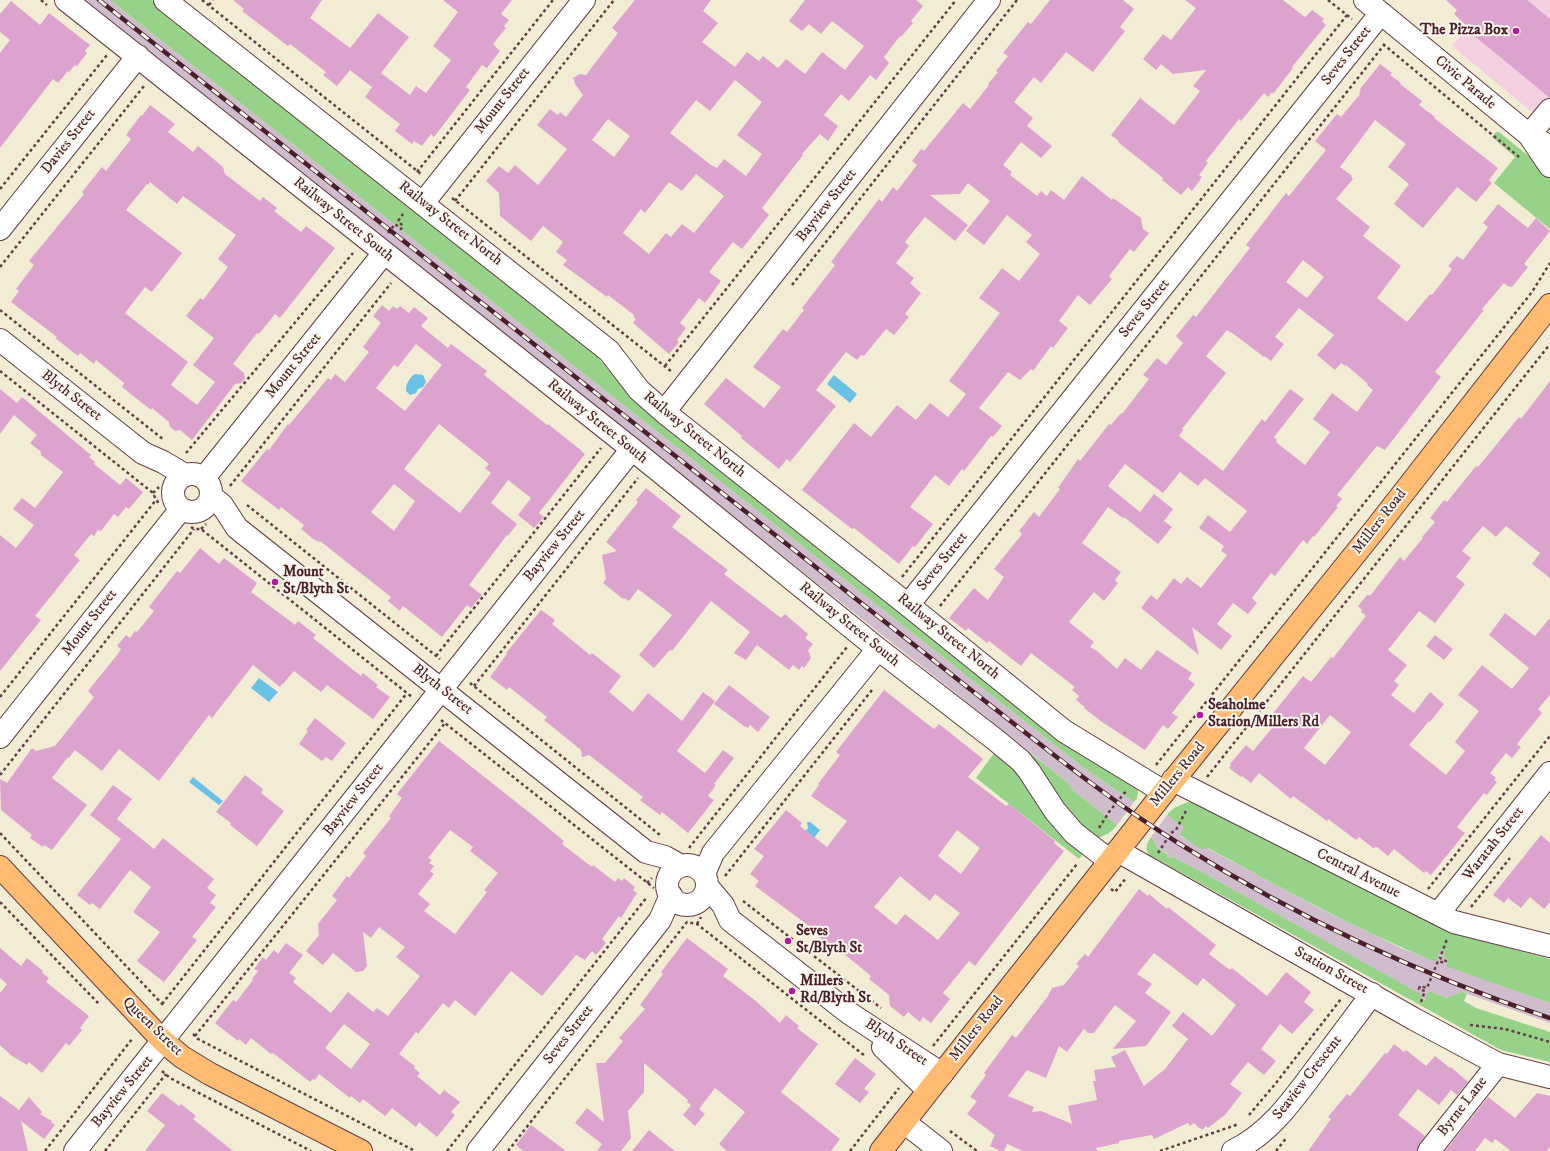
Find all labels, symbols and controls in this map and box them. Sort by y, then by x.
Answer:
place label: The Pizza Box [1420,22,1508,40]
street label: Seves Street [1318,23,1376,89]
marker: The Pizza Box [1511,26,1521,36]
street label: Civic Parade [1431,52,1499,114]
street label: Mount Street [472,64,534,138]
street label: Davies Street [38,106,100,178]
street label: Bayview Street [793,166,861,246]
street label: Railway Street South [289,174,397,266]
street label: Railway Street North [394,178,506,270]
street label: Seves Street [1116,276,1174,342]
street label: Mount Street [262,330,326,402]
street label: Blyth Street [37,367,105,425]
street label: Railway Street South [543,376,651,468]
street label: Railway Street North [639,388,749,482]
street label: Millers Road [1349,486,1411,558]
street label: Bayview Street [520,506,590,586]
street label: Seves Street [914,529,972,595]
place label: Mount St/Blyth St [283,564,349,599]
marker: Mount St/Blyth St [270,577,280,587]
street label: Railway Street South [795,579,903,671]
street label: Mount Street [59,586,121,660]
street label: Railway Street North [893,590,1003,684]
street label: Blyth Street [408,661,476,719]
place label: Seaholme Station/Millers Rd [1208,697,1319,732]
marker: Seaholme Station/Millers Rd [1195,710,1205,720]
street label: Millers Road [1147,739,1209,811]
street label: Bayview Street [320,760,388,840]
street label: Waratah Street [1460,803,1528,885]
street label: Central Avenue [1313,845,1403,903]
place label: Seves St/Blyth St [796,923,862,958]
marker: Seves St/Blyth St [783,936,793,946]
street label: Station Street [1291,943,1371,999]
place label: Millers Rd/Blyth St [800,973,871,1008]
marker: Millers Rd/Blyth St [787,986,797,996]
street label: Millers Road [946,993,1008,1065]
street label: Queen Street [118,994,186,1060]
street label: Seves Street [540,1002,598,1068]
street label: Blyth Street [861,1015,931,1071]
street label: Seaview Crescent [1270,1032,1346,1124]
street label: Bayview Street [88,1052,158,1132]
street label: Byrne Lane [1434,1074,1492,1140]

